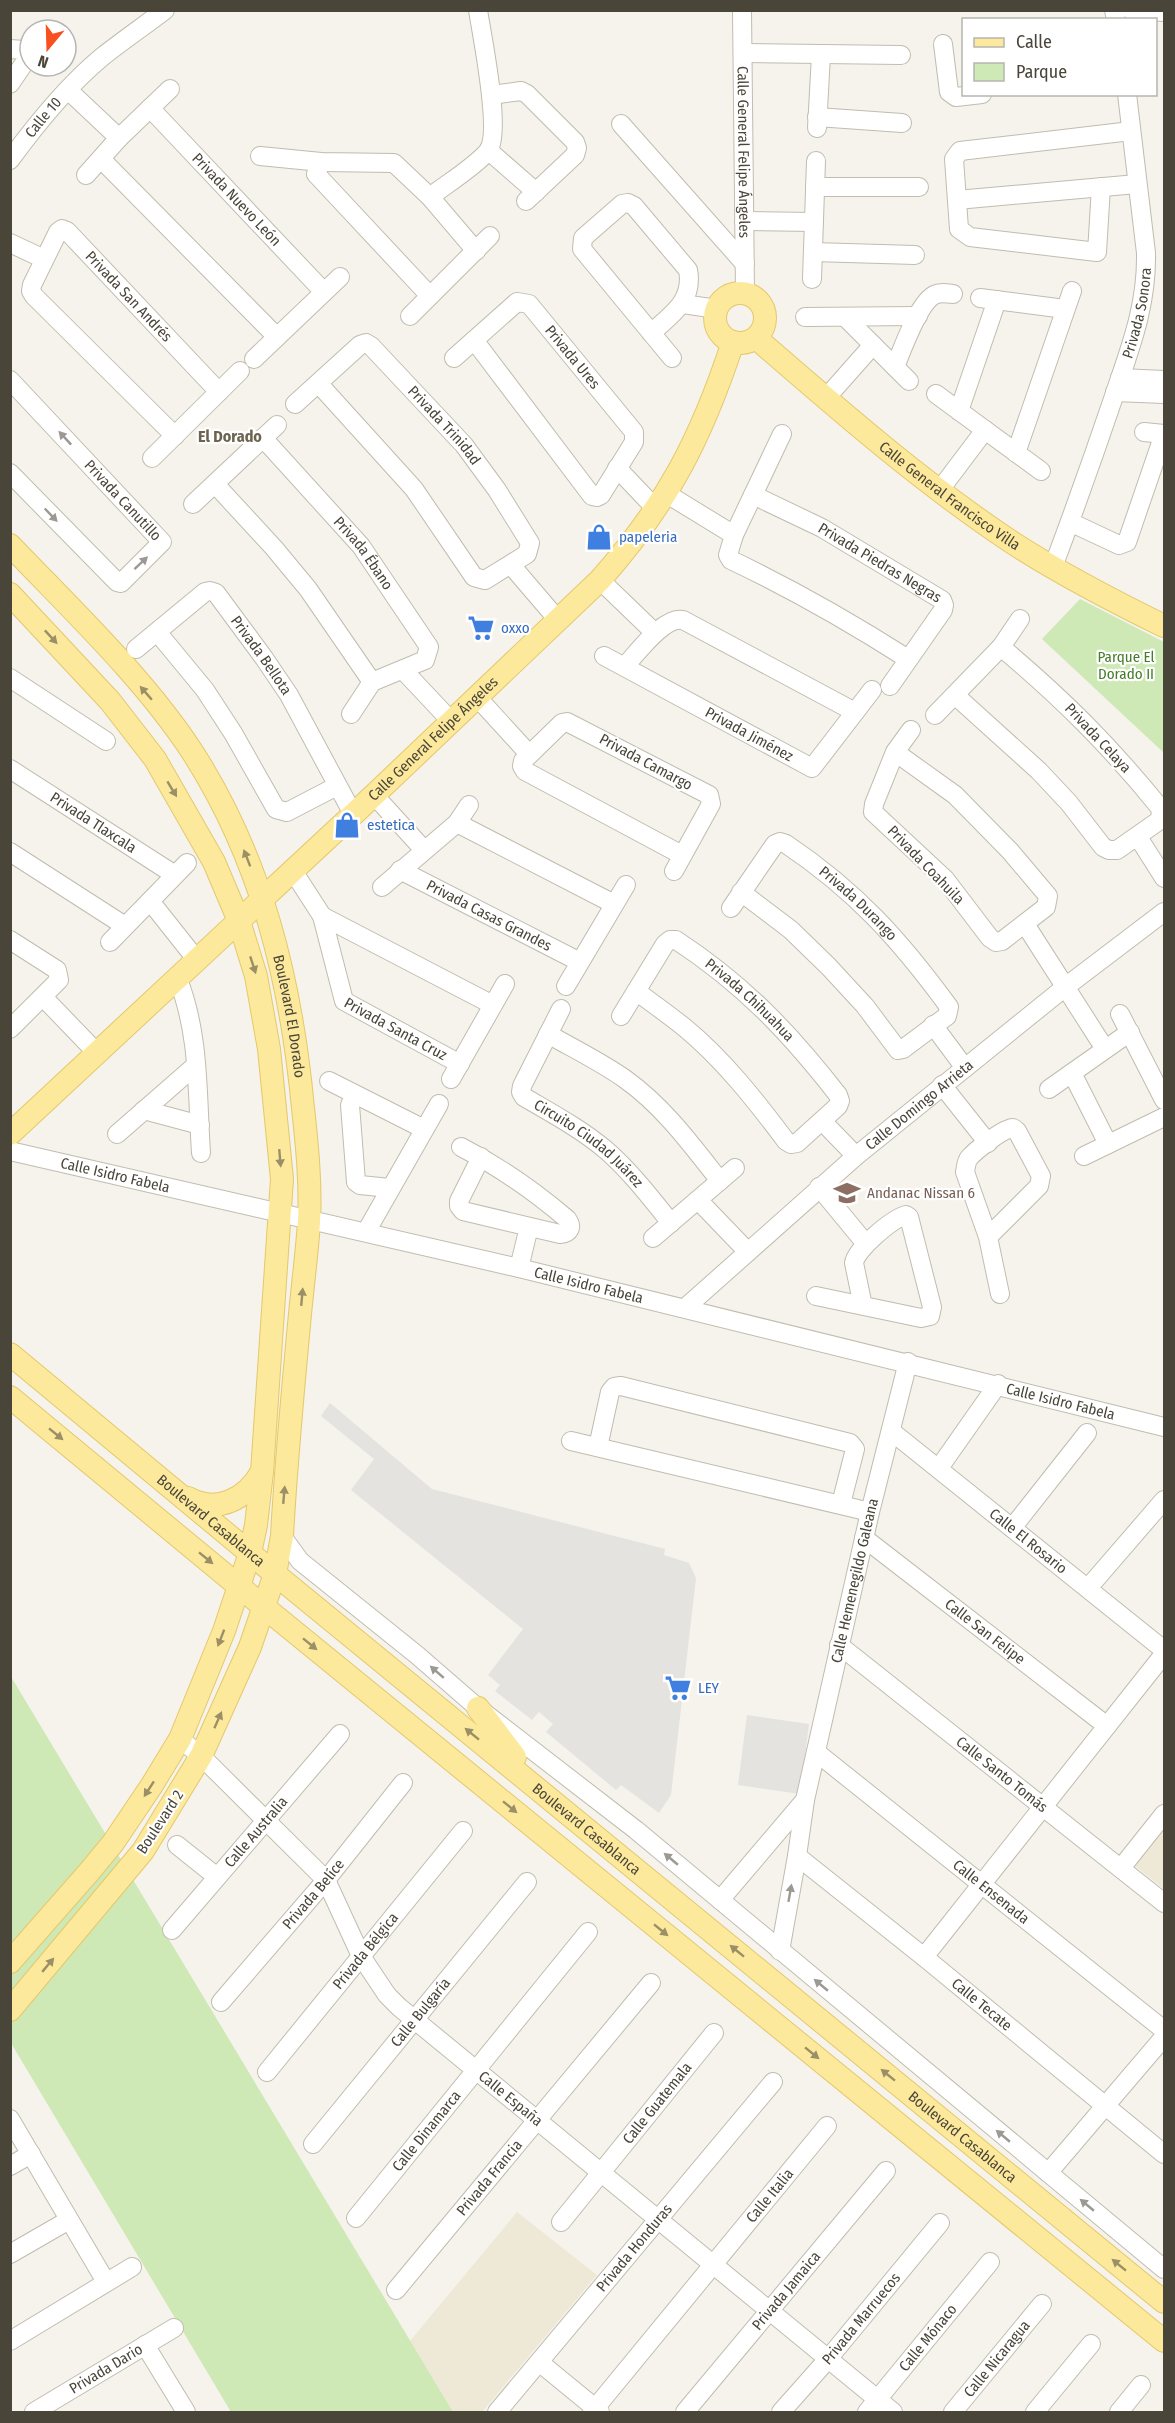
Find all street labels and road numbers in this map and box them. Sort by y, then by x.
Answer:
street label: Calle General Felipe Ángeles [734,66,753,238]
street label: Calle 10 [21,93,65,141]
street label: Privada Nuevo León [188,149,285,250]
street label: Privada San Andrés [82,247,176,346]
street label: Privada Sonora [1118,267,1155,361]
street label: Privada Ures [541,322,604,392]
street label: Privada Trinidad [404,382,484,468]
street label: Calle General Francisco Villa [875,438,1023,554]
street label: Privada Canutillo [81,456,165,545]
street label: Privada Ébano [330,513,397,593]
street label: Privada Piedras Negras [815,519,945,607]
street label: Privada Bellota [227,612,295,698]
street label: Calle General Felipe Ángeles [365,673,502,805]
street label: Privada Celaya [1061,699,1135,777]
street label: Privada Jiménez [702,703,796,765]
street label: Privada Camargo [596,730,696,794]
street label: Privada Tlaxcala [47,788,140,857]
street label: Privada Coahuila [884,822,968,908]
street label: Privada Durango [816,862,901,944]
street label: Privada Casas Grandes [423,876,555,955]
street label: Boulevard El Dorado [269,953,309,1079]
street label: Privada Chihuahua [702,955,798,1045]
street label: Privada Santa Cruz [341,994,450,1064]
street label: Calle Domingo Arrieta [862,1056,977,1154]
street label: Circuito Ciudad Juárez [531,1096,647,1191]
street label: Calle Isidro Fabela [59,1154,172,1196]
street label: Calle Isidro Fabela [532,1263,645,1307]
street label: Calle Isidro Fabela [1004,1379,1117,1424]
street label: Boulevard Casablanca [153,1471,268,1571]
street label: Calle Hemenegildo Galeana [827,1496,882,1665]
street label: Calle El Rosario [986,1505,1071,1578]
street label: Calle San Felipe [941,1595,1029,1668]
street label: Calle Santo Tomás [953,1733,1051,1816]
street label: Boulevard Casablanca [529,1779,644,1879]
street label: Boulevard 2 [133,1787,187,1857]
street label: Calle Australia [221,1793,291,1871]
street label: Privada Belíce [279,1855,348,1933]
street label: Calle Ensenada [949,1856,1033,1928]
street label: Privada Bélgica [329,1909,402,1993]
street label: Calle Bulgaría [387,1974,454,2051]
street label: Calle Tecate [948,1974,1016,2034]
street label: Calle Guatemala [619,2059,696,2147]
street label: Calle España [475,2067,546,2130]
street label: Calle Dinamarca [388,2087,465,2175]
street label: Boulevard Casablanca [905,2087,1020,2187]
street label: Privada Francia [453,2136,526,2219]
street label: Calle Italia [742,2165,797,2226]
street label: Privada Honduras [593,2200,676,2295]
street label: Privada Jamaica [748,2248,824,2334]
street label: Privada Marruecos [818,2269,904,2368]
street label: Calle Mónaco [895,2301,961,2375]
street label: Calle Nicaragua [960,2317,1034,2401]
street label: Privada Dario [66,2340,146,2398]

